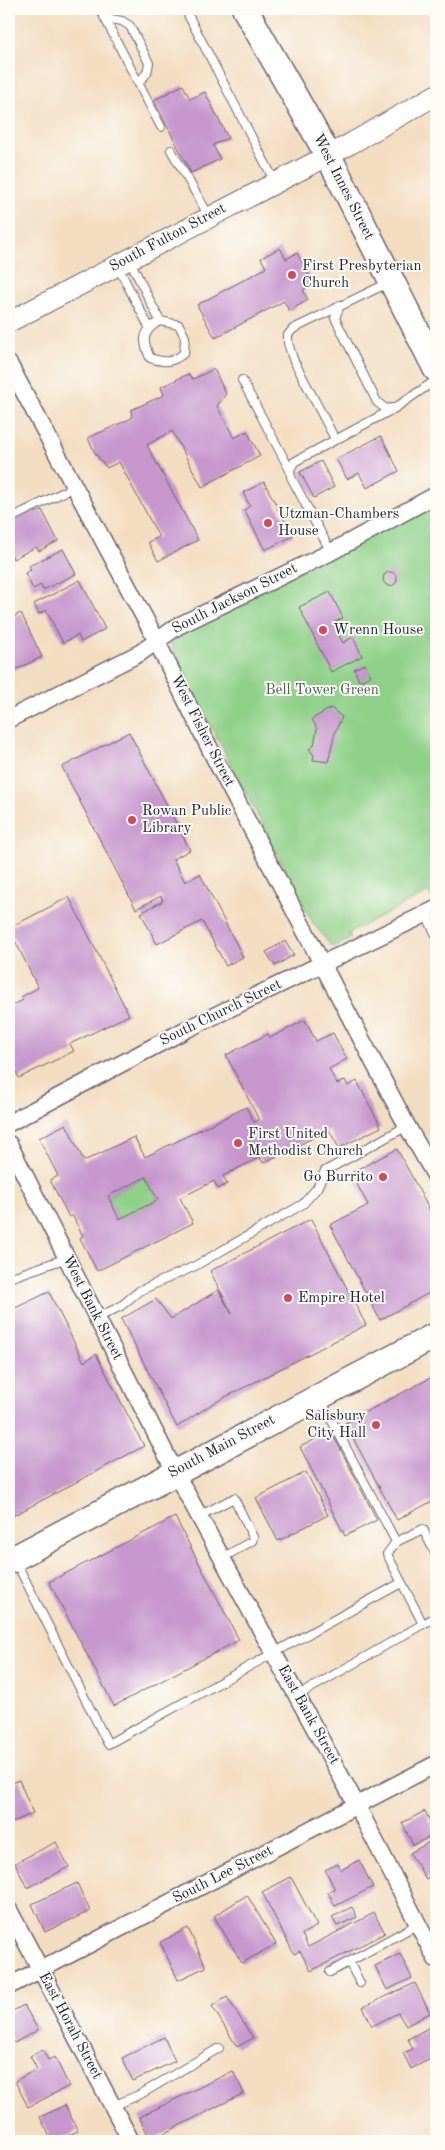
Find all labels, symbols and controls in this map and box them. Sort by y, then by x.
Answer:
street label: West Innes Street [310,132,376,242]
street label: South Fulton Street [107,201,229,275]
place label: First Presbyterian Church [302,259,422,291]
marker: First Presbyterian Church [286,269,298,281]
place label: Utzman-Chambers House [278,507,399,539]
marker: Utzman-Chambers House [262,517,274,529]
street label: South Jackson Street [170,561,300,637]
place label: Wrenn House [333,623,423,638]
marker: Wrenn House [317,624,329,636]
street label: West Fisher Street [167,673,237,789]
park label: Bell Tower Green [265,683,379,698]
place label: Rowan Public Library [142,804,232,836]
marker: Rowan Public Library [126,814,138,826]
street label: South Church Street [158,977,284,1049]
place label: First United Methodist Church [248,1127,363,1159]
marker: First United Methodist Church [232,1137,244,1149]
place label: Go Burrito [303,1170,373,1185]
marker: Go Burrito [377,1171,389,1183]
street label: West Bank Street [59,1253,125,1363]
place label: Empire Hotel [298,1291,385,1306]
marker: Empire Hotel [282,1292,294,1304]
place label: Salisbury City Hall [305,1409,366,1441]
street label: South Main Street [166,1413,278,1481]
marker: Salisbury City Hall [370,1419,382,1431]
street label: East Bank Street [274,1663,342,1767]
street label: South Lee Street [171,1843,275,1907]
street label: East Horah Street [36,1970,104,2082]

